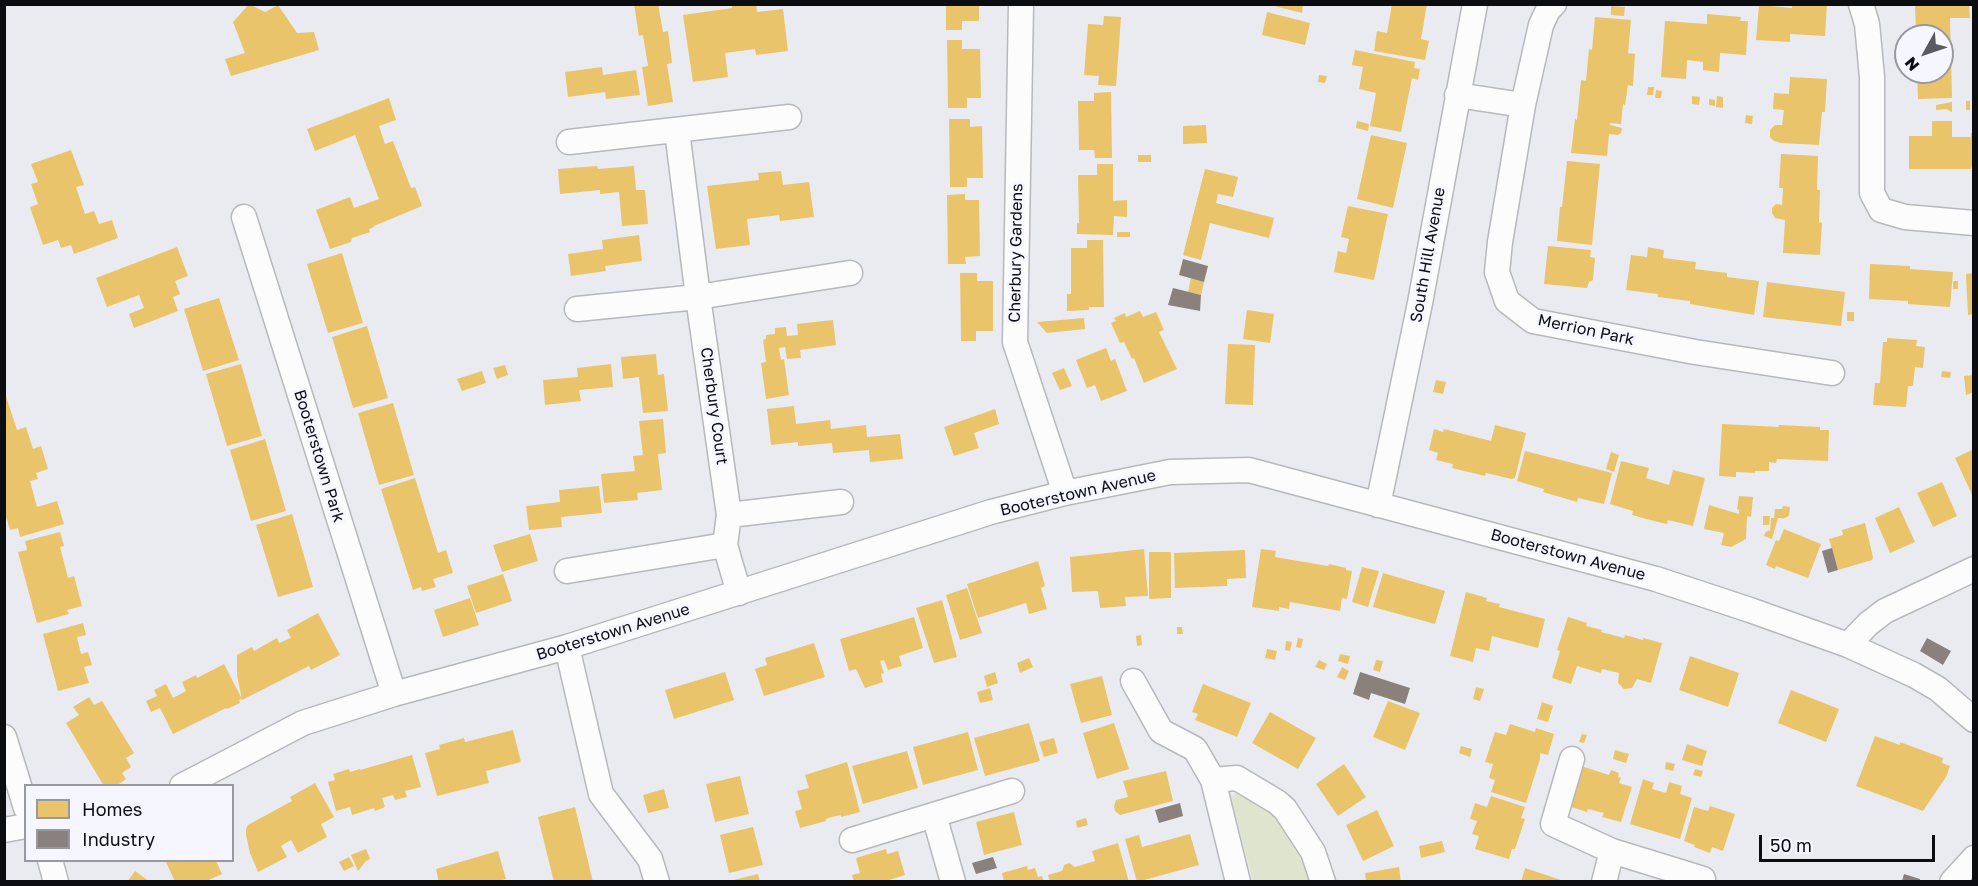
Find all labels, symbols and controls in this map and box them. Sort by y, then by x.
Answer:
north arrow [1894,24,1954,84]
text: N [1900,53,1923,75]
street label: Cherbury Gardens [1005,183,1027,323]
street label: South Hill Avenue [1407,186,1449,324]
street label: Merrion Park [1536,310,1636,350]
street label: Cherbury Court [696,346,732,466]
street label: Booterstown Park [290,387,348,525]
street label: Booterstown Avenue [998,466,1158,520]
street label: Booterstown Avenue [1489,525,1647,585]
street label: Booterstown Avenue [534,600,692,664]
legend [24,784,234,862]
text: Homes [82,798,142,820]
scale bar [1762,823,1938,861]
text: Industry [82,828,155,850]
text: 50 m [1770,834,1812,856]

